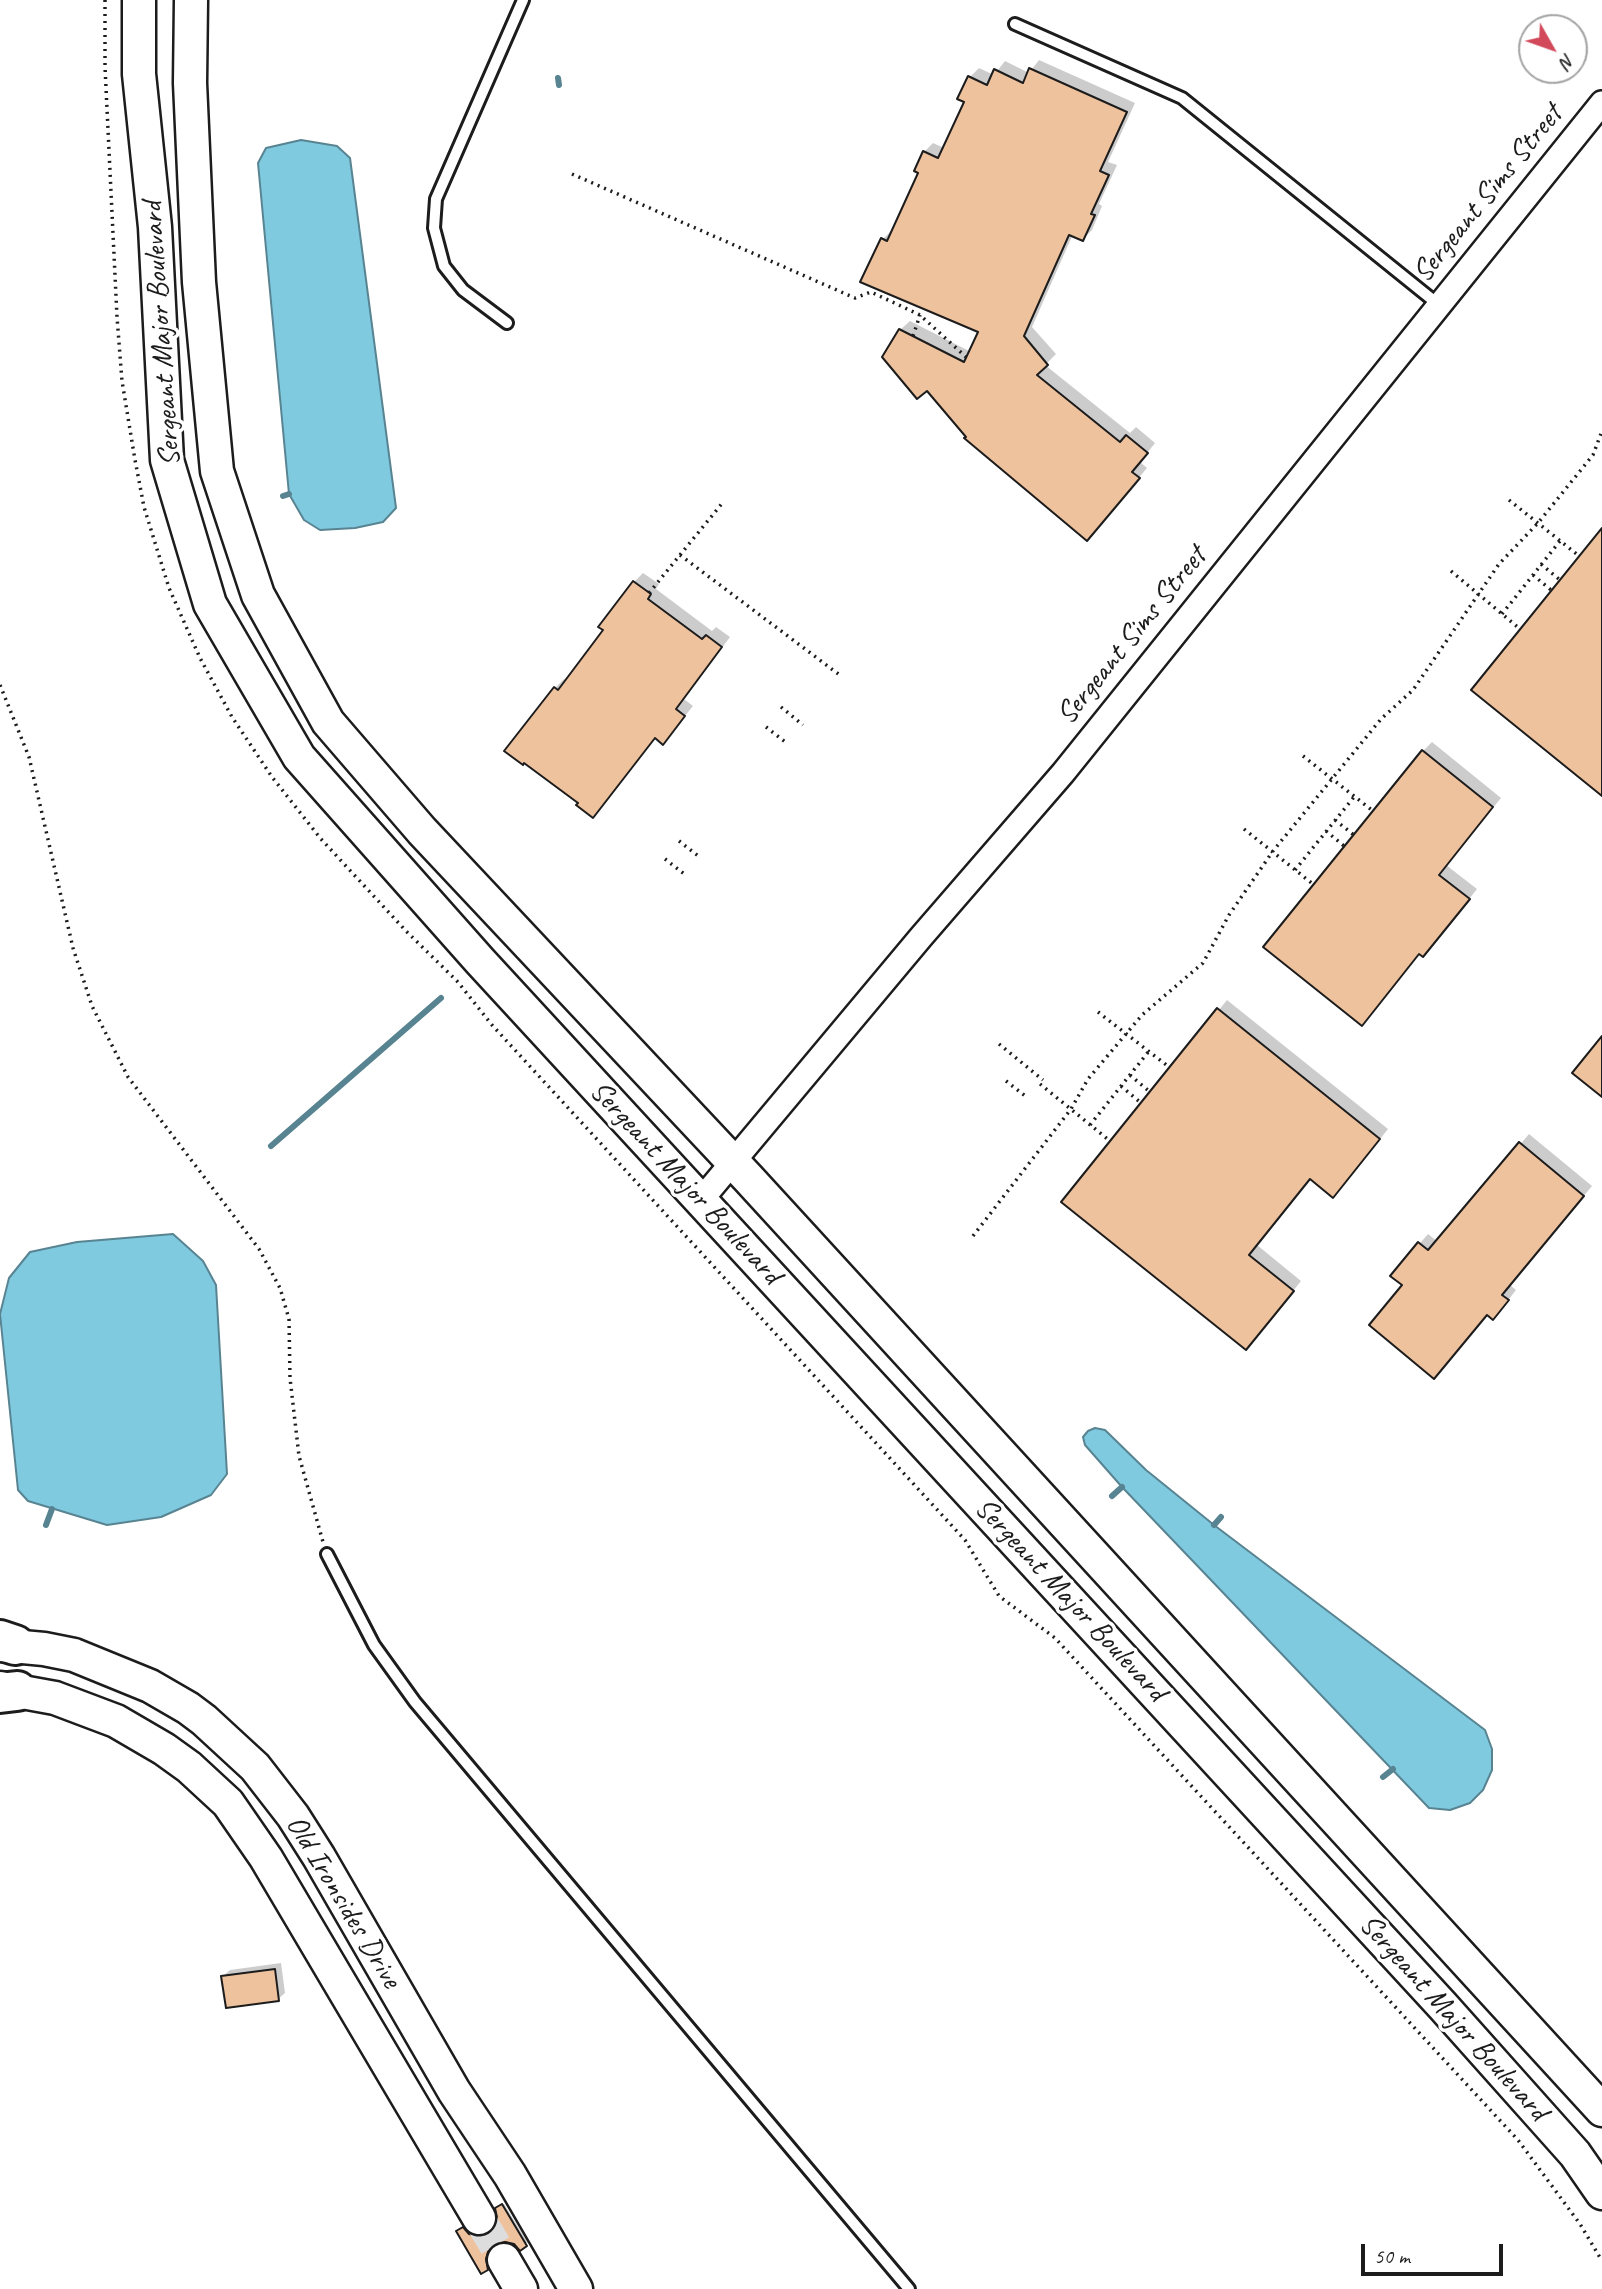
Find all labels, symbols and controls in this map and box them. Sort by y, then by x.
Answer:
north arrow [1518,14,1588,84]
text: N [1555,49,1581,73]
street label: Sergeant Sims Street [1405,98,1571,290]
street label: Sergeant Major Boulevard [135,200,189,468]
street label: Sergeant Sims Street [1049,540,1215,732]
street label: Sergeant Major Boulevard [581,1074,789,1292]
street label: Sergeant Major Boulevard [966,1491,1174,1709]
street label: Old Ironsides Drive [277,1809,409,1995]
street label: Sergeant Major Boulevard [1351,1907,1555,2129]
scale bar [1364,2230,1506,2274]
text: 50 m [1374,2243,1410,2269]

